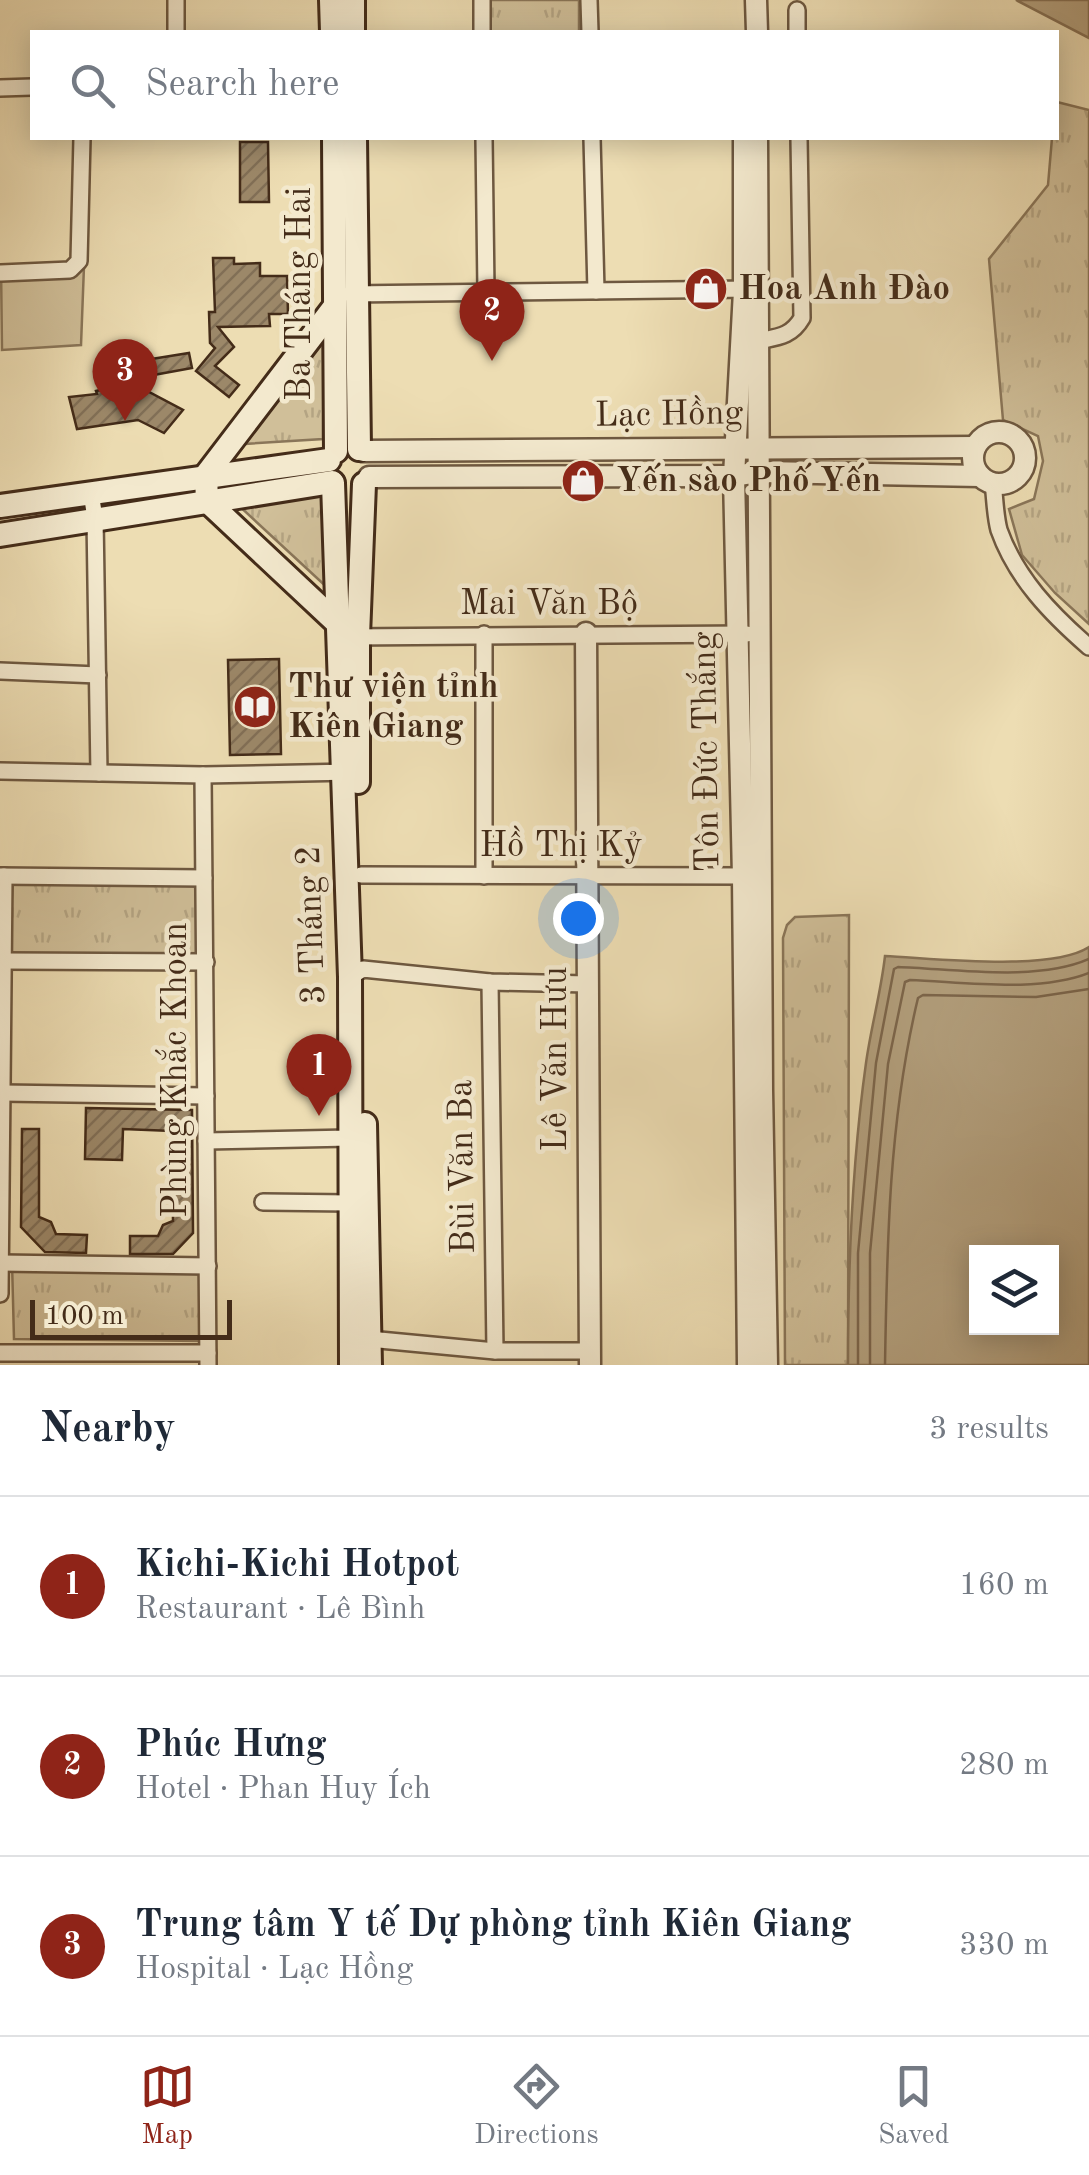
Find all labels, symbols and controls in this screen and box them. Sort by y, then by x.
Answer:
search box [30,30,1059,140]
icon: search [65,58,120,113]
text: Search here [145,66,340,104]
street label: Ba Tháng Hai [283,187,318,401]
shop icon: Hoa Anh Đào [683,266,729,312]
place label: Hoa Anh Đào [738,272,950,307]
pin: 2 [460,278,524,361]
pin: 3 [92,338,158,421]
street label: Lạc Hồng [594,392,744,434]
shop icon: Yến sào Phố Yến [560,458,606,504]
place label: Yến sào Phố Yến [616,462,881,499]
street label: Mai Văn Bộ [460,587,638,622]
street label: Tôn Đức Thắng [683,631,727,873]
place label: Thư viện tỉnh Kiên Giang [288,670,499,745]
library icon: Thư viện tỉnh Kiên Giang [232,684,278,730]
street label: Hồ Thị Kỷ [479,825,643,864]
street label: 3 Tháng 2 [292,845,332,1005]
your location [553,893,604,944]
street label: Phùng Khắc Khoan [155,922,194,1218]
street label: Lê Văn Hưu [539,966,574,1152]
pin: 1 [286,1034,352,1116]
street label: Bùi Văn Ba [444,1079,482,1255]
map controls [969,1245,1059,1335]
button: layers [969,1245,1059,1335]
scale bar [30,1295,232,1340]
text: 100 m [45,1303,124,1331]
text: Nearby [40,1409,176,1451]
text: 3 results [929,1414,1049,1446]
text: Kichi-Kichi Hotpot [135,1547,459,1585]
text: 1 [63,1570,82,1602]
text: 160 m [959,1570,1049,1602]
text: Restaurant · Lê Bình [135,1594,425,1626]
text: Phúc Hưng [135,1727,327,1765]
text: 2 [63,1750,82,1782]
text: 280 m [959,1750,1049,1782]
text: Hotel · Phan Huy Ích [135,1774,431,1806]
text: Trung tâm Y tế Dự phòng tỉnh Kiên Giang [135,1907,851,1945]
text: 3 [63,1930,82,1962]
text: 330 m [959,1930,1049,1962]
text: Hospital · Lạc Hồng [135,1954,414,1986]
tab: Map [140,2059,195,2154]
tab: Directions [474,2059,599,2154]
tab: Saved [878,2059,949,2154]

